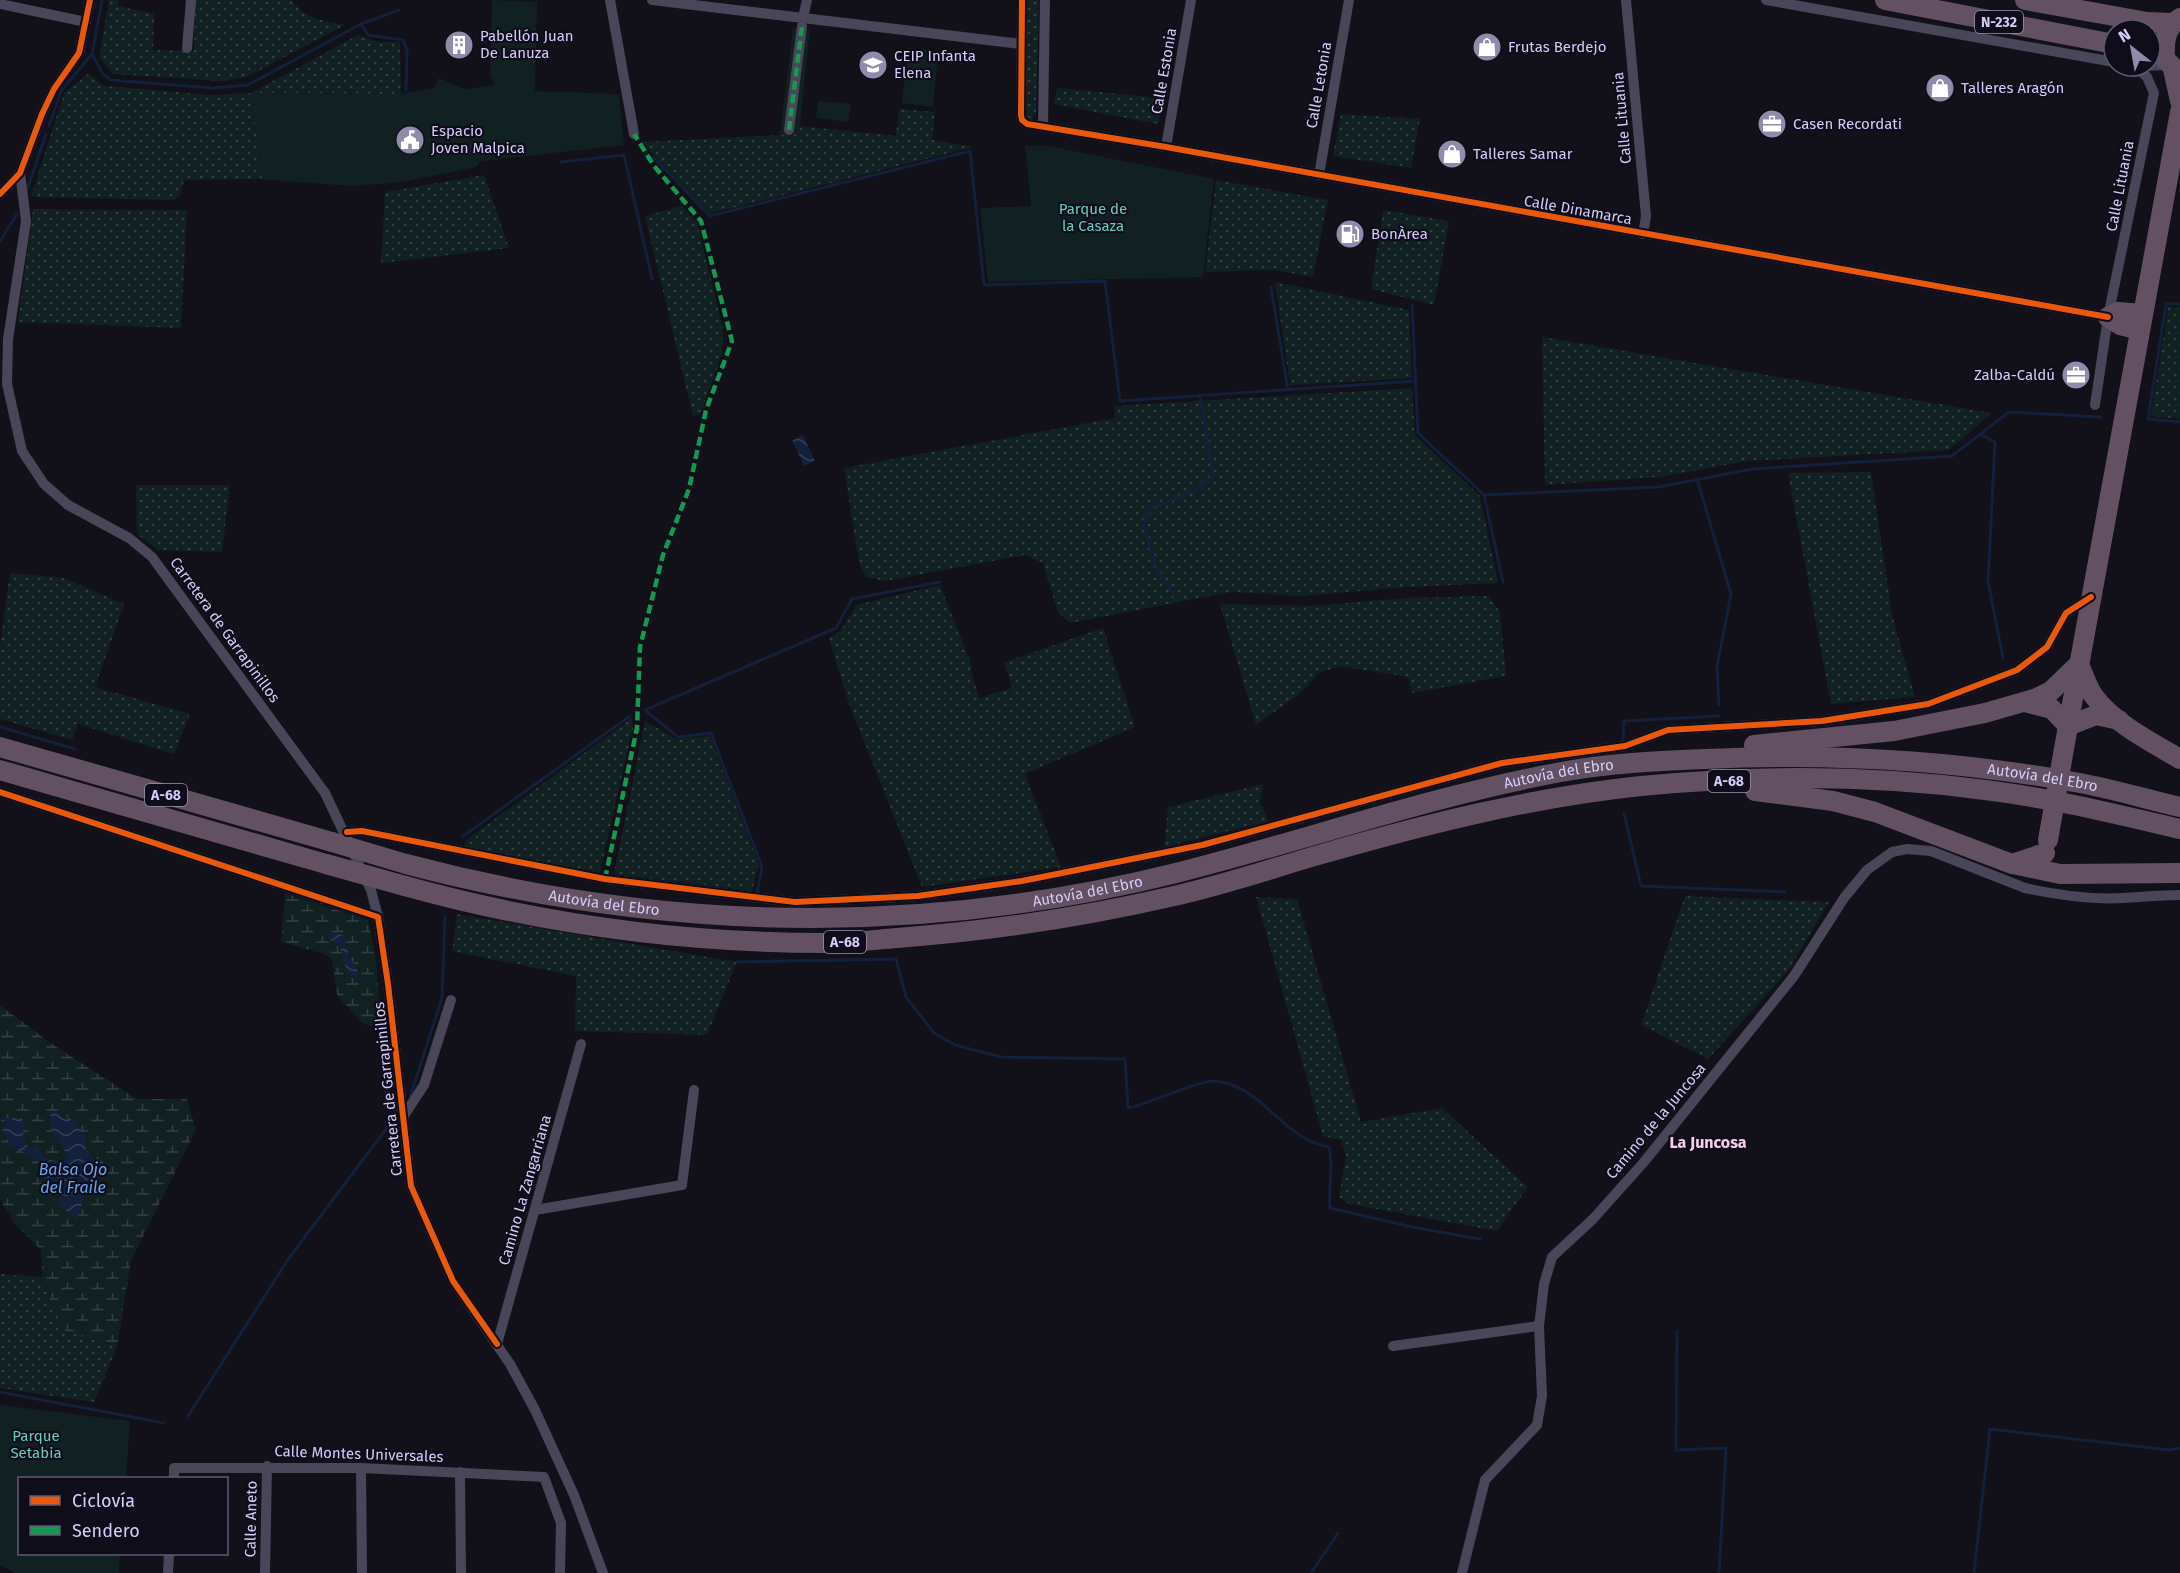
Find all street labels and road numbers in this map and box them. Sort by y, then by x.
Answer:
road number: N-232 [1975,11,2023,33]
street label: Calle Estonia [1148,26,1180,116]
street label: Calle Letonia [1303,40,1335,130]
street label: Calle Lituania [1609,71,1635,165]
street label: Calle Lituania [2102,139,2138,233]
street label: Calle Dinamarca [1523,192,1633,228]
street label: Carretera de Garrapinillos [166,554,284,706]
street label: Autovía del Ebro [1502,756,1615,793]
street label: Autovía del Ebro [1986,760,2100,795]
road number: A-68 [1708,770,1750,792]
road number: A-68 [145,784,187,806]
street label: Autovía del Ebro [1031,872,1144,910]
street label: Autovía del Ebro [547,886,660,919]
road number: A-68 [824,931,866,953]
street label: Carretera de Garrapinillos [370,1001,406,1177]
street label: Camino de la Juncosa [1602,1060,1710,1182]
street label: Camino La Zangarriana [495,1113,555,1267]
street label: Calle Montes Universales [274,1442,444,1466]
street label: Calle Aneto [241,1481,261,1557]

